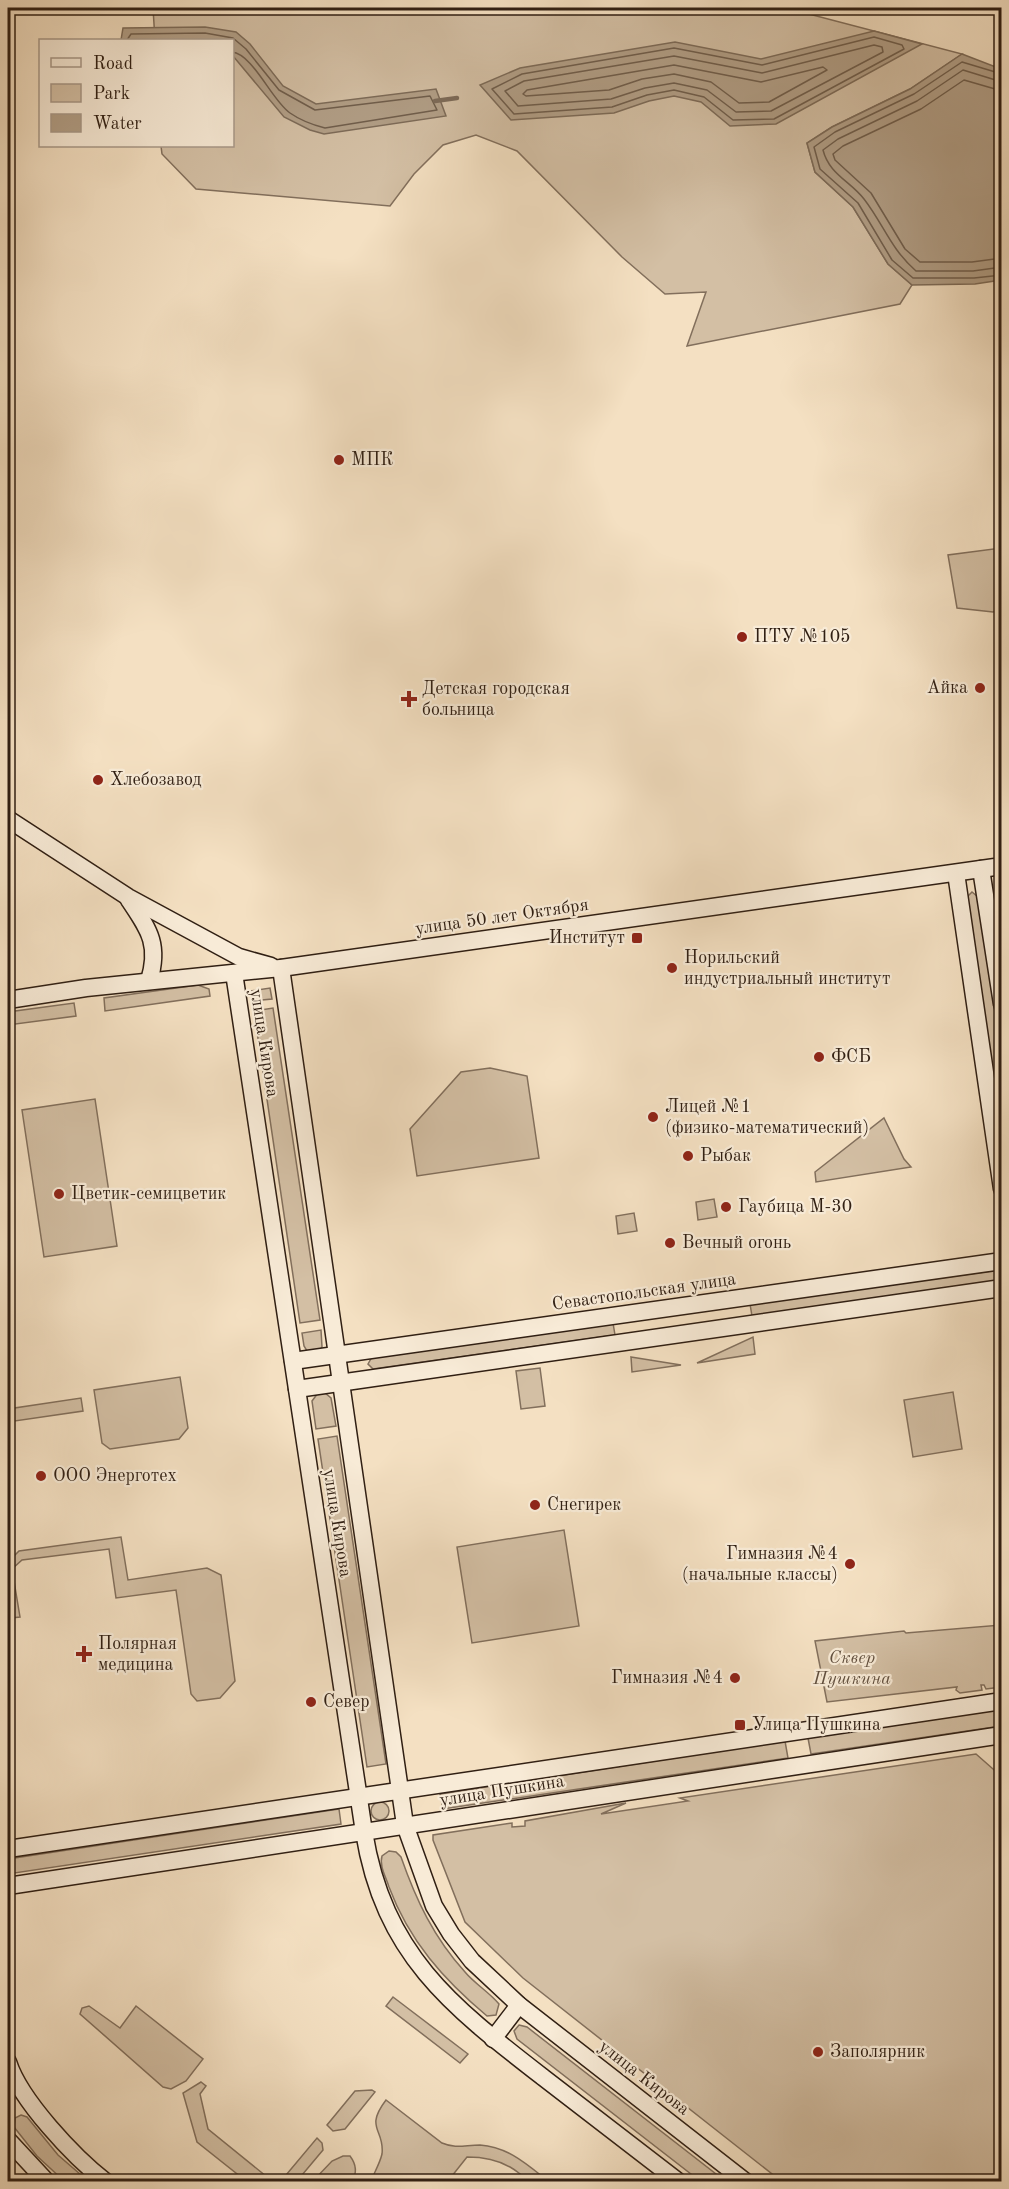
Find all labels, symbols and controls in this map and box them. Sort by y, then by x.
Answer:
legend [39,39,234,147]
text: Road [93,55,133,73]
text: Park [93,85,130,103]
text: Water [93,115,142,133]
place label: МПК [351,451,393,469]
marker: МПК [332,453,346,467]
place label: ПТУ №105 [754,628,851,646]
marker: ПТУ №105 [735,630,749,644]
place label: Айка [927,679,968,697]
place label: Детская городская больница [422,680,570,719]
marker: Айка [973,681,987,695]
marker: Детская городская больница [400,690,418,708]
place label: Хлебозавод [110,771,201,789]
marker: Хлебозавод [91,773,105,787]
street label: улица 50 лет Октября [414,896,590,938]
place label: Институт [549,929,625,947]
marker: Институт [630,931,644,945]
place label: Норильский индустриальный институт [684,949,890,988]
marker: Норильский индустриальный институт [665,961,679,975]
street label: улица Кирова [247,987,281,1099]
place label: ФСБ [831,1048,871,1066]
marker: ФСБ [812,1050,826,1064]
place label: Лицей №1 (физико-математический) [665,1098,869,1138]
marker: Лицей №1 (физико-математический) [646,1110,660,1124]
place label: Рыбак [700,1147,751,1165]
marker: Рыбак [681,1149,695,1163]
place label: Цветик-семицветик [71,1185,226,1203]
marker: Цветик-семицветик [52,1187,66,1201]
place label: Гаубица М-30 [738,1198,852,1216]
marker: Гаубица М-30 [719,1200,733,1214]
place label: Вечный огонь [682,1234,791,1252]
marker: Вечный огонь [663,1236,677,1250]
street label: Севастопольская улица [551,1270,737,1314]
place label: ООО Энерготех [53,1467,177,1485]
street label: улица Кирова [320,1467,354,1579]
marker: ООО Энерготех [34,1469,48,1483]
place label: Снегирек [547,1496,621,1514]
marker: Снегирек [528,1498,542,1512]
place label: Гимназия №4 (начальные классы) [682,1545,838,1584]
marker: Гимназия №4 (начальные классы) [843,1557,857,1571]
place label: Полярная медицина [98,1635,177,1674]
marker: Полярная медицина [75,1645,93,1663]
park label: Сквер Пушкина [812,1649,891,1688]
place label: Гимназия №4 [611,1669,723,1687]
marker: Гимназия №4 [728,1671,742,1685]
place label: Север [323,1693,370,1711]
marker: Север [304,1695,318,1709]
place label: Улица Пушкина [752,1716,881,1734]
marker: Улица Пушкина [733,1718,747,1732]
street label: улица Пушкина [438,1772,566,1810]
street label: улица Кирова [595,2037,693,2119]
place label: Заполярник [830,2043,925,2061]
marker: Заполярник [811,2045,825,2059]

